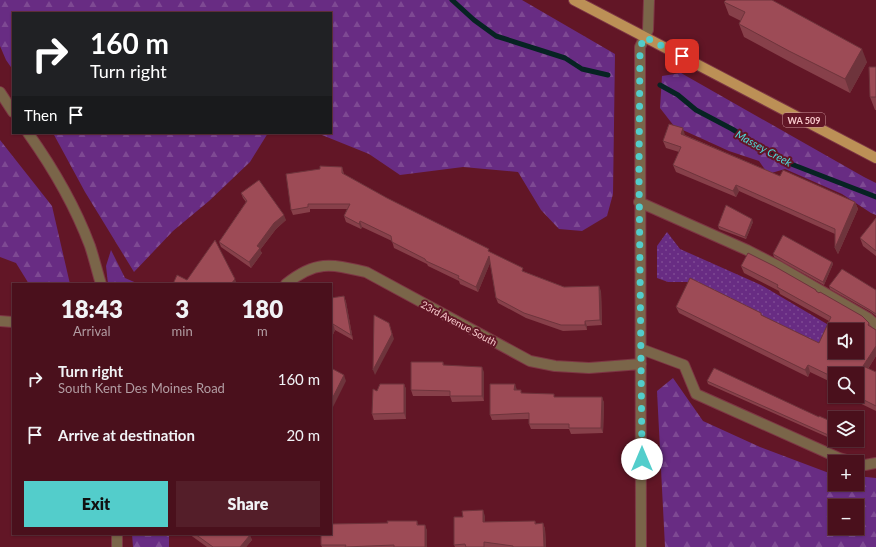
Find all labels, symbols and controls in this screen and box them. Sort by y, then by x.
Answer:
text: 160 m [90,26,169,60]
icon: right [24,28,76,80]
pin [665,39,699,73]
icon: arrive [671,45,693,67]
text: Turn right [90,60,167,82]
icon: arrive [65,104,87,126]
text: Then [24,106,57,124]
road number: WA 509 [783,113,825,127]
water label: Massey Creek [733,127,795,169]
text: 18:43 [61,294,123,323]
text: 3 [175,294,189,323]
text: 180 [241,294,283,323]
street label: 23rd Avenue South [419,298,499,348]
text: Arrival [73,323,111,339]
text: min [172,323,193,339]
text: m [257,323,268,339]
map controls [828,323,864,535]
button: sound [828,323,864,359]
text: Turn right [58,362,123,380]
button: search [828,367,864,403]
icon: right [24,368,46,390]
text: 160 m [278,370,320,388]
text: South Kent Des Moines Road [58,380,225,396]
button: layers [828,411,864,447]
icon: arrive [24,424,46,446]
text: Arrive at destination [58,426,195,444]
text: 20 m [286,426,320,444]
position arrow [621,438,663,480]
button: + [828,455,864,491]
button: Exit [24,481,168,527]
button: Share [176,481,320,527]
button: − [828,499,864,535]

